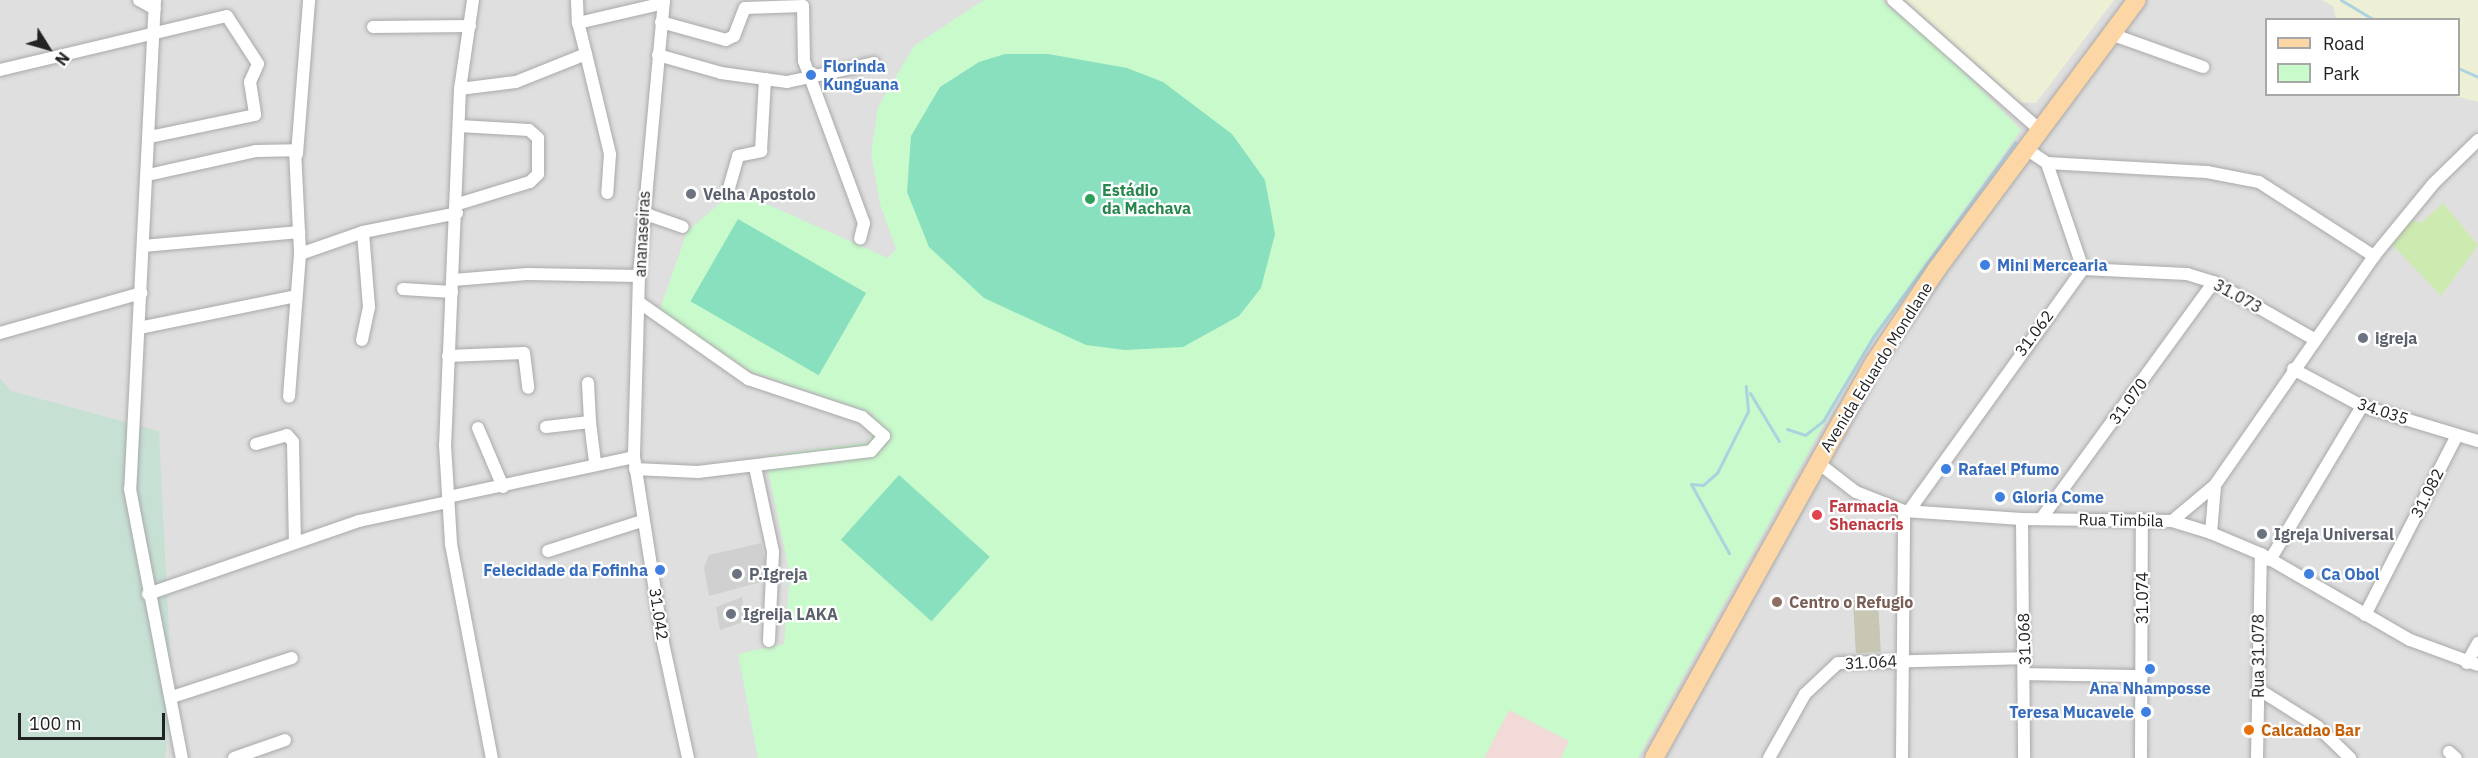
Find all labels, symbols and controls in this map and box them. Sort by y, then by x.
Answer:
north arrow [18,18,78,78]
legend [2265,18,2460,96]
text: Road [2323,32,2364,55]
text: N [51,48,74,69]
place label: Florinda Kunguana [823,56,899,94]
text: Park [2323,62,2359,85]
marker: Florinda Kunguana [804,68,818,82]
place label: Estádio da Machava [1102,180,1191,218]
place label: Velha Apostolo [703,184,816,204]
marker: Velha Apostolo [684,187,698,201]
street label: ananaseiras [630,190,654,278]
marker: Estádio da Machava [1083,192,1097,206]
place label: Mini Mercearia [1997,255,2107,275]
marker: Mini Mercearia [1978,258,1992,272]
street label: 31.073 [2210,275,2266,317]
street label: Avenida Eduardo Mondlane [1816,279,1936,455]
street label: 31.062 [2011,306,2057,360]
place label: igreja [2375,328,2417,348]
marker: igreja [2356,331,2370,345]
street label: 31.070 [2105,374,2151,428]
street label: 34.035 [2355,394,2411,428]
place label: Rafael Pfumo [1958,459,2059,479]
marker: Rafael Pfumo [1939,462,1953,476]
street label: 31.082 [2407,465,2447,521]
place label: Gloria Come [2012,487,2104,507]
marker: Gloria Come [1993,490,2007,504]
place label: Farmacia Shenacris [1829,496,1904,534]
marker: Farmacia Shenacris [1810,508,1824,522]
street label: Rua Timbila [2078,510,2164,530]
place label: Igreja Universal [2274,524,2394,544]
marker: Igreja Universal [2255,527,2269,541]
place label: Felecidade da Fofinha [483,560,648,580]
marker: Felecidade da Fofinha [653,563,667,577]
place label: P.Igreja [749,564,808,584]
place label: Ca Obol [2321,564,2379,584]
marker: P.Igreja [730,567,744,581]
marker: Ca Obol [2302,567,2316,581]
street label: 31.074 [2132,572,2152,624]
street label: 31.042 [645,587,673,641]
place label: Centro o Refugio [1789,592,1913,612]
marker: Centro o Refugio [1770,595,1784,609]
place label: Igreija LAKA [743,604,838,624]
marker: Igreija LAKA [724,607,738,621]
street label: 31.068 [2013,613,2035,665]
street label: Rua 31.078 [2248,614,2268,698]
street label: 31.064 [1844,651,1898,673]
marker: Ana Nhamposse [2143,662,2157,676]
place label: Ana Nhamposse [2089,678,2211,698]
scale bar [21,701,168,739]
place label: Teresa Mucavele [2009,702,2134,722]
marker: Teresa Mucavele [2139,705,2153,719]
text: 100 m [29,712,81,735]
place label: Calcadao Bar [2261,720,2361,740]
marker: Calcadao Bar [2242,723,2256,737]

